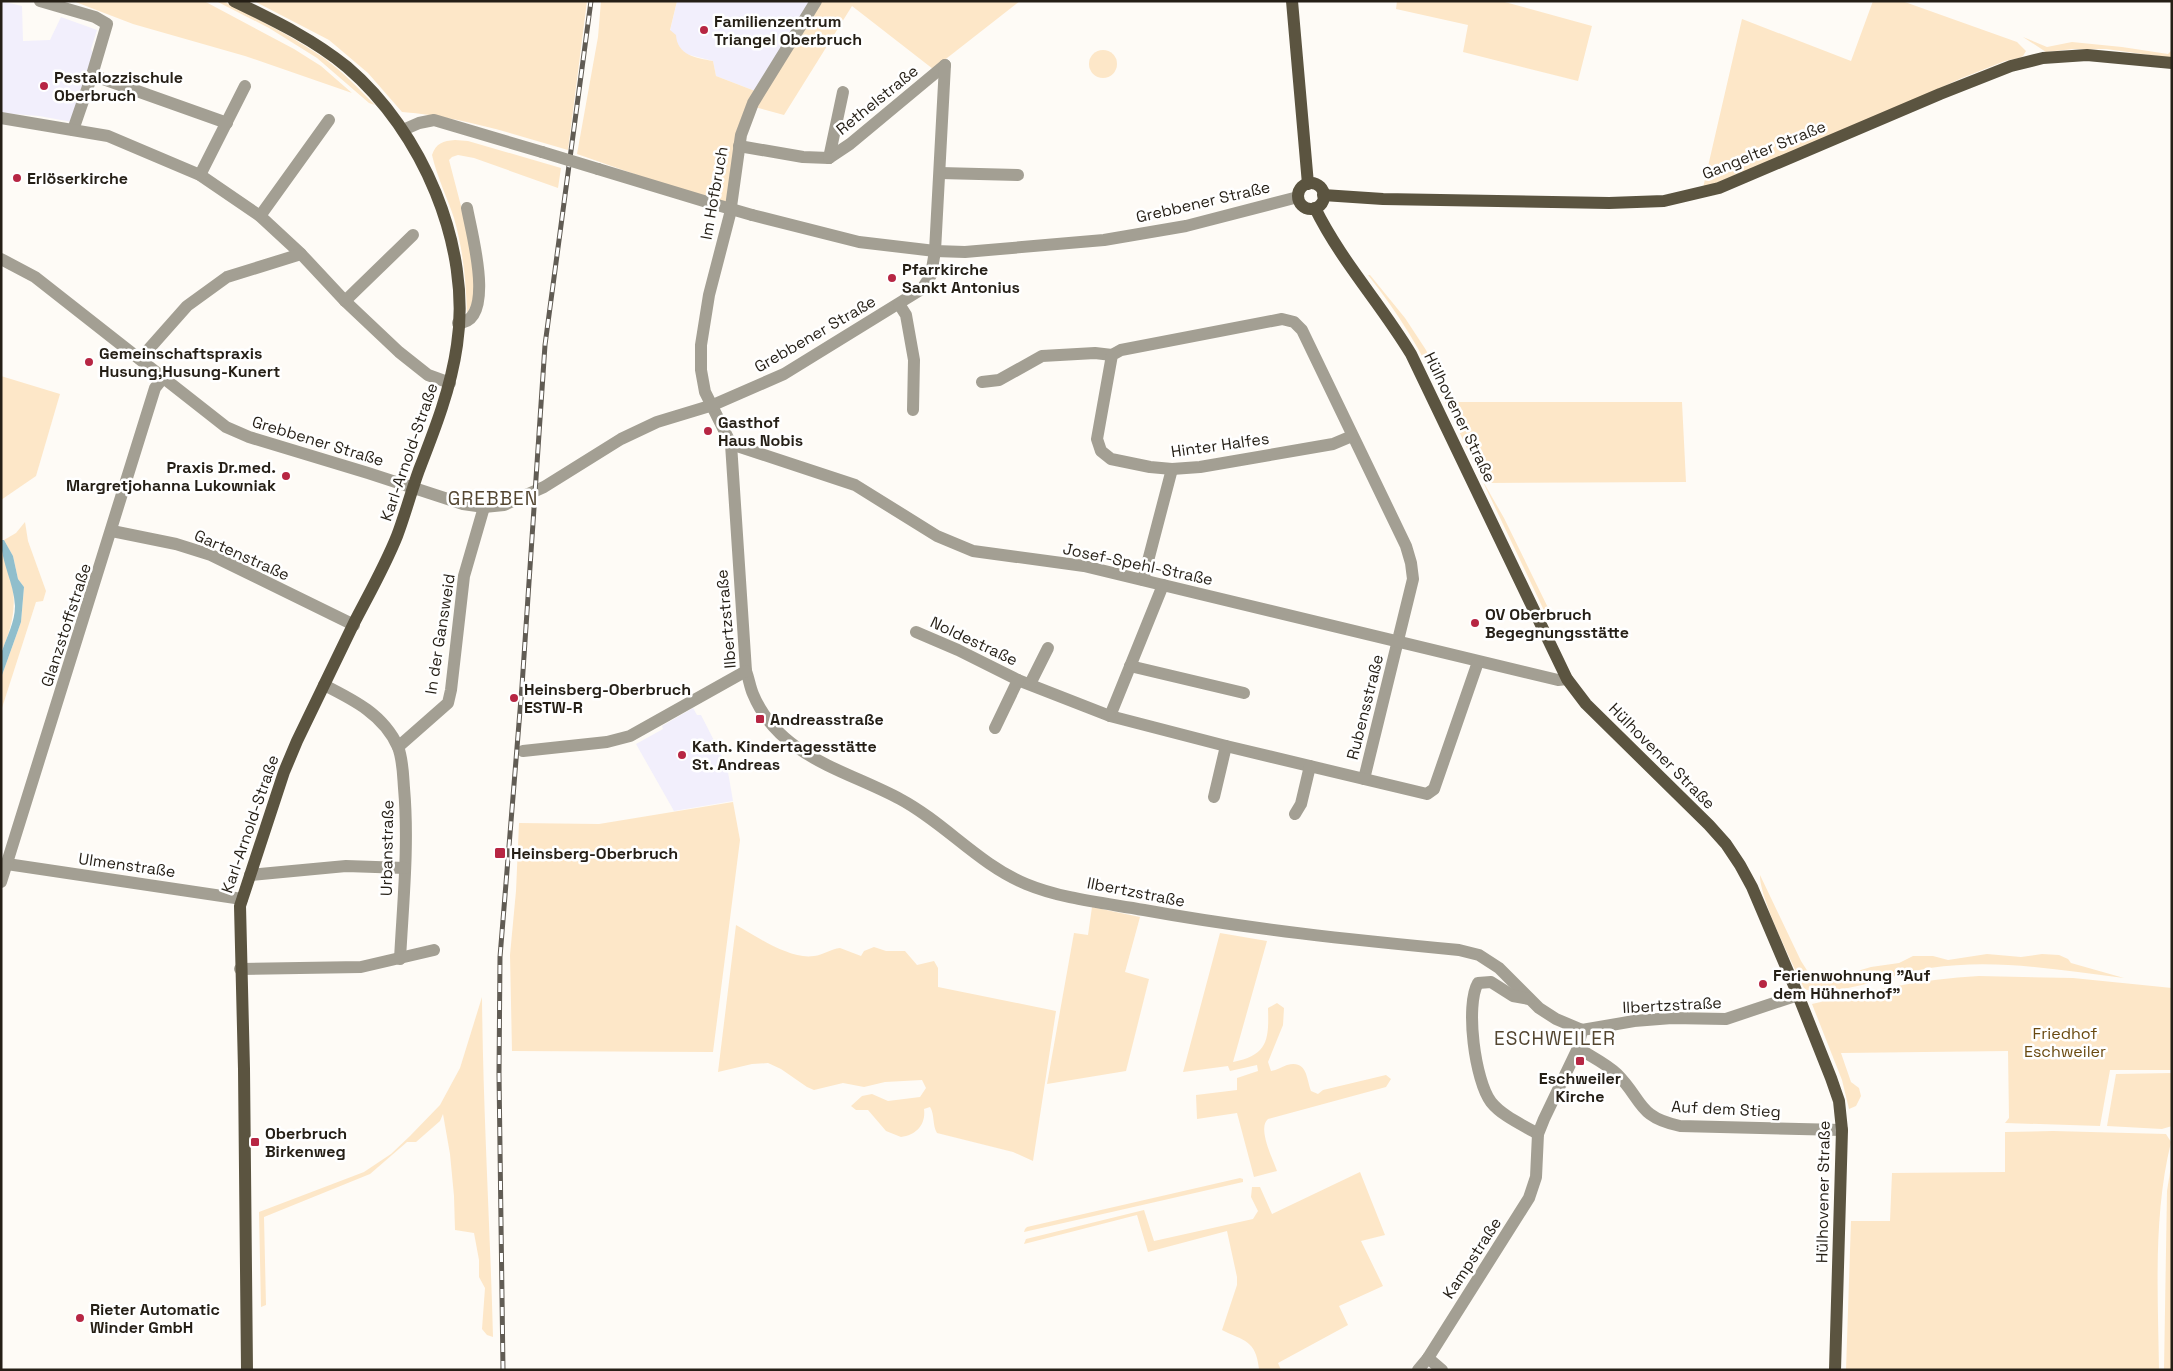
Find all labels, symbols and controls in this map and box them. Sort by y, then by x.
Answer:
place label: Familienzentrum Triangel Oberbruch [714,11,862,50]
marker: Familienzentrum Triangel Oberbruch [698,24,710,36]
street label: Rethelstraße [832,60,922,140]
place label: Pestalozzischule Oberbruch [54,67,183,106]
marker: Pestalozzischule Oberbruch [38,80,50,92]
street label: Gangelter Straße [1699,116,1829,184]
street label: Im Hofbruch [695,145,733,241]
place label: Erlöserkirche [27,168,128,189]
marker: Erlöserkirche [11,172,23,184]
street label: Grebbener Straße [1134,176,1272,228]
place label: Pfarrkirche Sankt Antonius [902,259,1020,298]
marker: Pfarrkirche Sankt Antonius [886,272,898,284]
street label: Grebbener Straße [750,291,880,377]
place label: Gemeinschaftspraxis Husung,Husung-Kunert [99,343,280,382]
street label: Hülhovener Straße [1419,348,1501,486]
marker: Gemeinschaftspraxis Husung,Husung-Kunert [83,356,95,368]
street label: Karl-Arnold-Straße [375,380,443,524]
street label: Grebbener Straße [249,411,387,471]
place label: Gasthof Haus Nobis [718,412,803,451]
marker: Gasthof Haus Nobis [702,425,714,437]
street label: Hinter Halfes [1170,428,1270,462]
place label: Praxis Dr.med. Margretjohanna Lukowniak [66,457,276,496]
marker: Praxis Dr.med. Margretjohanna Lukowniak [280,470,292,482]
district label: GREBBEN [448,486,538,511]
street label: Gartenstraße [191,525,293,585]
street label: Josef-Spehl-Straße [1061,538,1215,590]
street label: Glanzstoffstraße [36,560,96,690]
street label: Ilbertzstraße [711,569,741,669]
street label: In der Gansweid [420,572,460,696]
place label: OV Oberbruch Begegnungsstätte [1485,604,1629,643]
street label: Noldestraße [927,612,1021,670]
marker: OV Oberbruch Begegnungsstätte [1469,617,1481,629]
street label: Rubensstraße [1342,652,1388,762]
place label: Heinsberg-Oberbruch ESTW-R [524,679,691,718]
marker: Heinsberg-Oberbruch ESTW-R [508,692,520,704]
street label: Hülhovener Straße [1604,698,1720,814]
place label: Andreasstraße [770,709,884,730]
marker: Andreasstraße [754,713,766,725]
place label: Kath. Kindertagesstätte St. Andreas [692,736,877,775]
marker: Kath. Kindertagesstätte St. Andreas [676,749,688,761]
street label: Karl-Arnold-Straße [216,752,284,896]
street label: Urbanstraße [376,800,398,896]
place label: Heinsberg-Oberbruch [511,843,678,864]
marker: Heinsberg-Oberbruch [493,846,507,860]
street label: Ulmenstraße [77,848,177,882]
street label: Ilbertzstraße [1085,872,1187,912]
place label: Ferienwohnung "Auf dem Hühnerhof" [1773,965,1930,1004]
marker: Ferienwohnung "Auf dem Hühnerhof" [1757,978,1769,990]
street label: Ilbertzstraße [1622,992,1722,1018]
park label: Friedhof Eschweiler [2024,1023,2106,1062]
district label: ESCHWEILER [1494,1026,1616,1051]
marker: Eschweiler Kirche [1574,1055,1586,1067]
place label: Eschweiler Kirche [1539,1068,1621,1107]
street label: Auf dem Stieg [1671,1096,1781,1122]
street label: Hülhovener Straße [1811,1121,1835,1263]
place label: Oberbruch Birkenweg [265,1123,347,1162]
marker: Oberbruch Birkenweg [249,1136,261,1148]
street label: Kampstraße [1438,1213,1506,1303]
place label: Rieter Automatic Winder GmbH [90,1299,220,1338]
marker: Rieter Automatic Winder GmbH [74,1312,86,1324]

